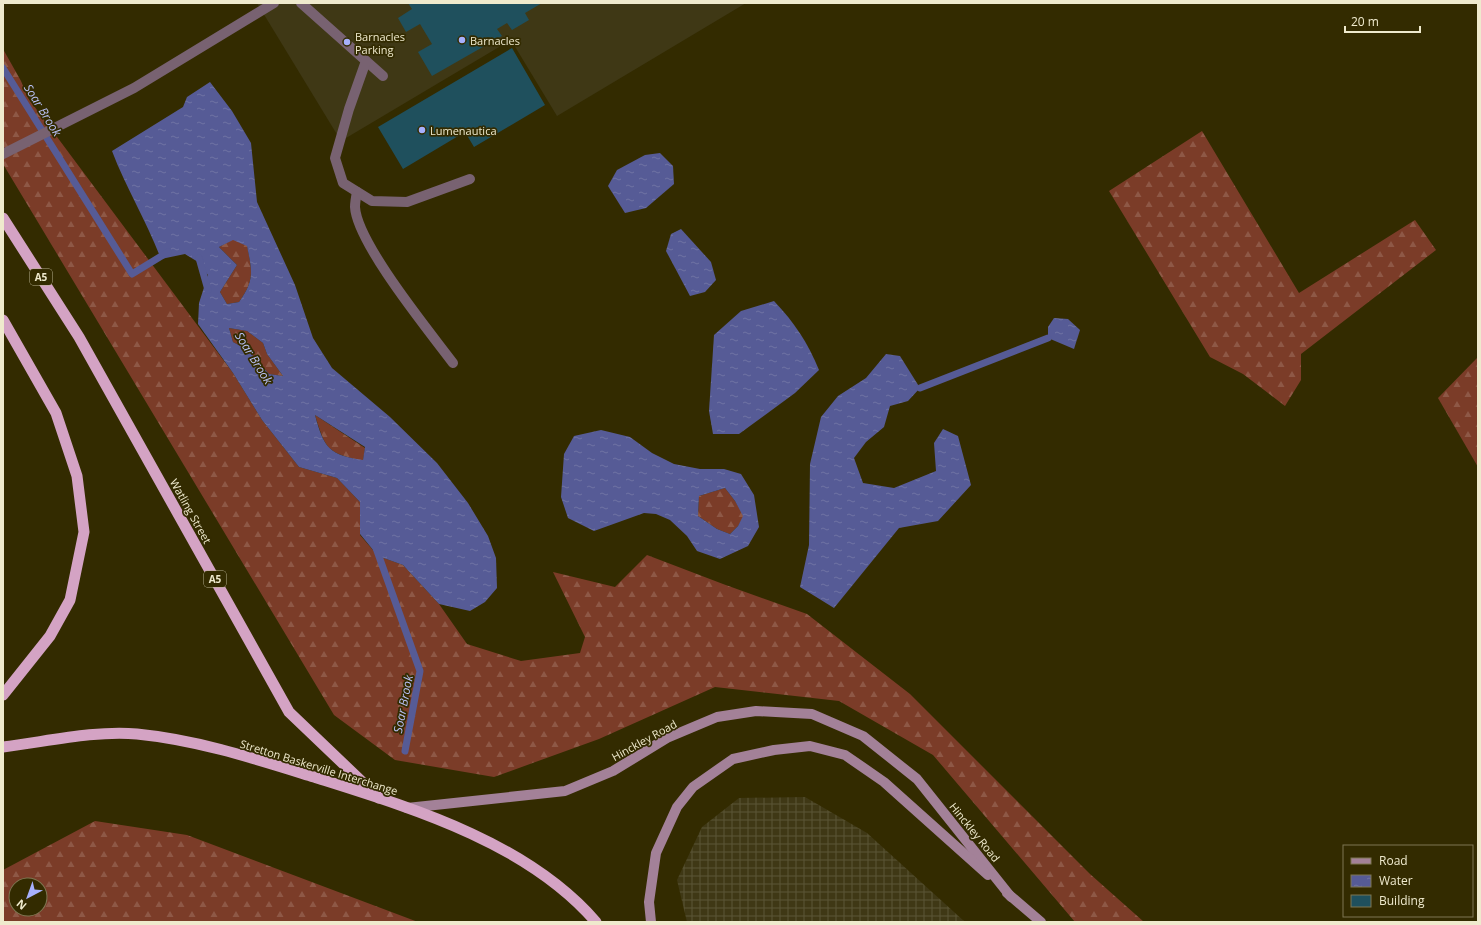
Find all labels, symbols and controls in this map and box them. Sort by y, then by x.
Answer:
scale bar [1345,8,1420,34]
text: 20 m [1351,13,1379,30]
place label: Barnacles Parking [355,29,405,57]
place label: Barnacles [470,33,520,48]
marker: Barnacles [457,35,467,45]
marker: Barnacles Parking [342,37,352,47]
water label: Soar Brook [20,81,66,140]
place label: Lumenautica [430,123,497,138]
marker: Lumenautica [417,125,427,135]
road number: A5 [30,269,52,285]
water label: Soar Brook [231,329,277,388]
street label: Watling Street [167,476,215,546]
road number: A5 [204,571,226,587]
water label: Soar Brook [389,672,417,734]
street label: Hinckley Road [609,716,679,764]
street label: Stretton Baskerville Interchange [238,736,400,798]
street label: Hinckley Road [946,799,1004,865]
legend [1343,845,1473,917]
text: Road [1379,852,1408,869]
text: Water [1379,872,1413,889]
north arrow [8,877,48,917]
text: Building [1379,892,1425,909]
text: N [13,896,29,914]

